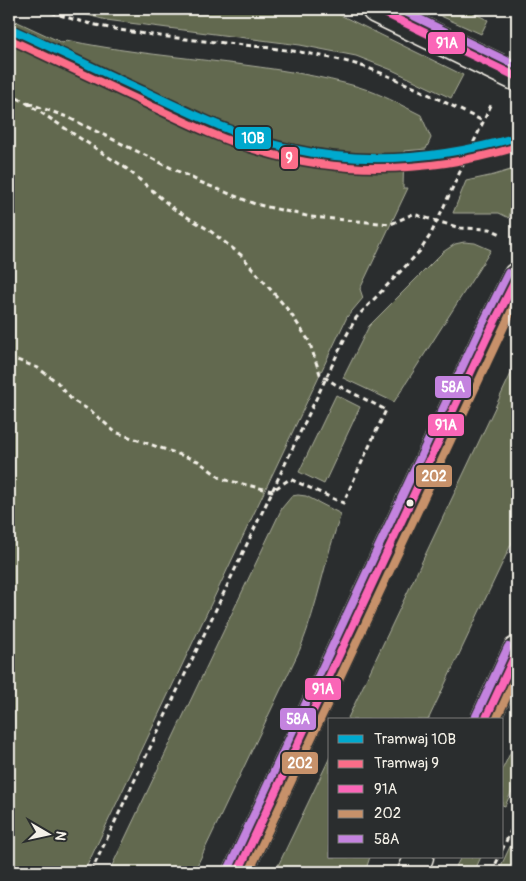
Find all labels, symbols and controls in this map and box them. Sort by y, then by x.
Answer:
line badge: 91A [427,31,466,55]
text: 91A [436,35,458,52]
line badge: 10B [234,126,272,150]
text: 10B [242,130,265,147]
line badge: 9 [280,146,299,170]
text: 9 [285,150,293,167]
line badge: 58A [434,375,472,399]
text: 58A [441,379,465,396]
line badge: 91A [427,413,465,437]
text: 91A [435,417,457,434]
line badge: 202 [415,464,453,488]
text: 202 [421,468,447,485]
unlabelled marker [405,498,415,508]
line badge: 91A [304,677,342,701]
text: 91A [312,681,334,698]
line badge: 58A [279,707,317,731]
text: 58A [286,711,310,728]
legend [328,718,504,858]
text: Tramwaj 10B [374,730,456,749]
line badge: 202 [281,751,319,775]
text: Tramwaj 9 [374,754,439,773]
text: 202 [287,755,313,772]
text: 91A [374,780,398,799]
text: 202 [374,804,401,823]
north arrow [22,808,72,858]
text: N [51,830,69,842]
text: 58A [374,830,400,849]

